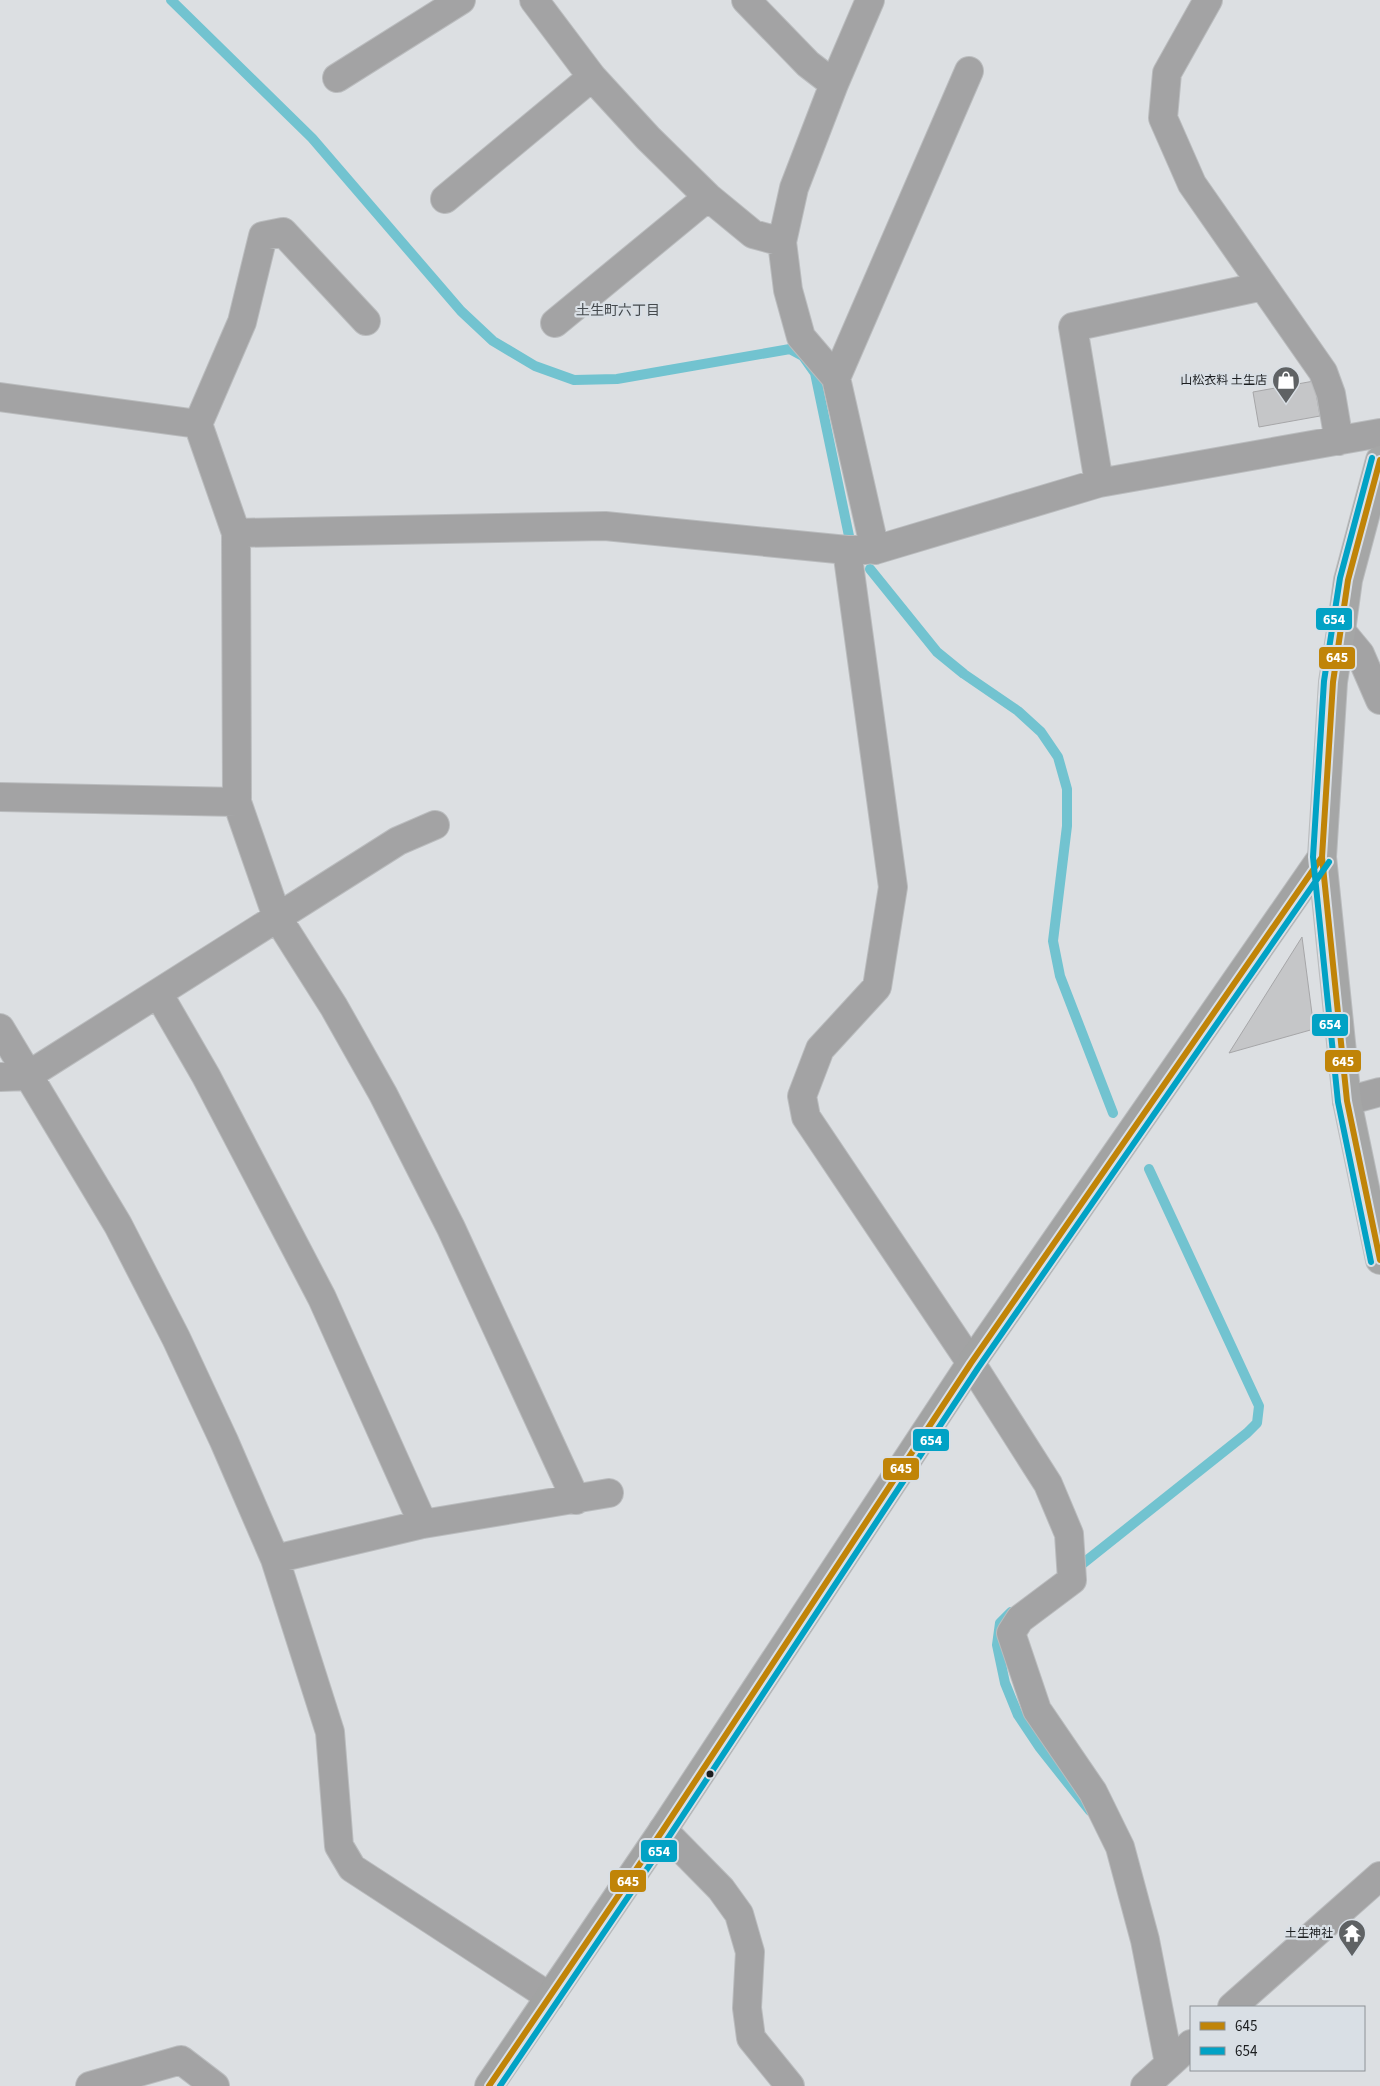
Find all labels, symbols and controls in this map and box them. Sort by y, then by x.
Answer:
district label: 土生町六丁目 [576,301,660,321]
shop icon: 山松衣料 土生店 [1271,365,1301,404]
place label: 山松衣料 土生店 [1181,372,1267,389]
line badge: 654 [1315,607,1353,631]
text: 654 [1323,610,1346,630]
line badge: 645 [1318,646,1356,670]
text: 645 [1326,648,1348,668]
line badge: 654 [1311,1013,1349,1037]
text: 654 [1319,1015,1342,1035]
line badge: 645 [1324,1049,1362,1073]
text: 645 [1332,1052,1354,1072]
line badge: 654 [912,1428,950,1452]
text: 654 [920,1431,943,1451]
line badge: 645 [882,1457,920,1481]
text: 645 [890,1459,912,1479]
unlabelled marker [705,1769,715,1779]
line badge: 654 [640,1839,678,1863]
text: 654 [648,1842,671,1862]
line badge: 645 [609,1869,647,1893]
text: 645 [617,1872,639,1892]
temple icon: 土生神社 [1337,1918,1367,1957]
place label: 土生神社 [1285,1925,1333,1942]
legend [1190,2006,1365,2071]
text: 645 [1235,2016,1257,2037]
text: 654 [1235,2041,1258,2062]

